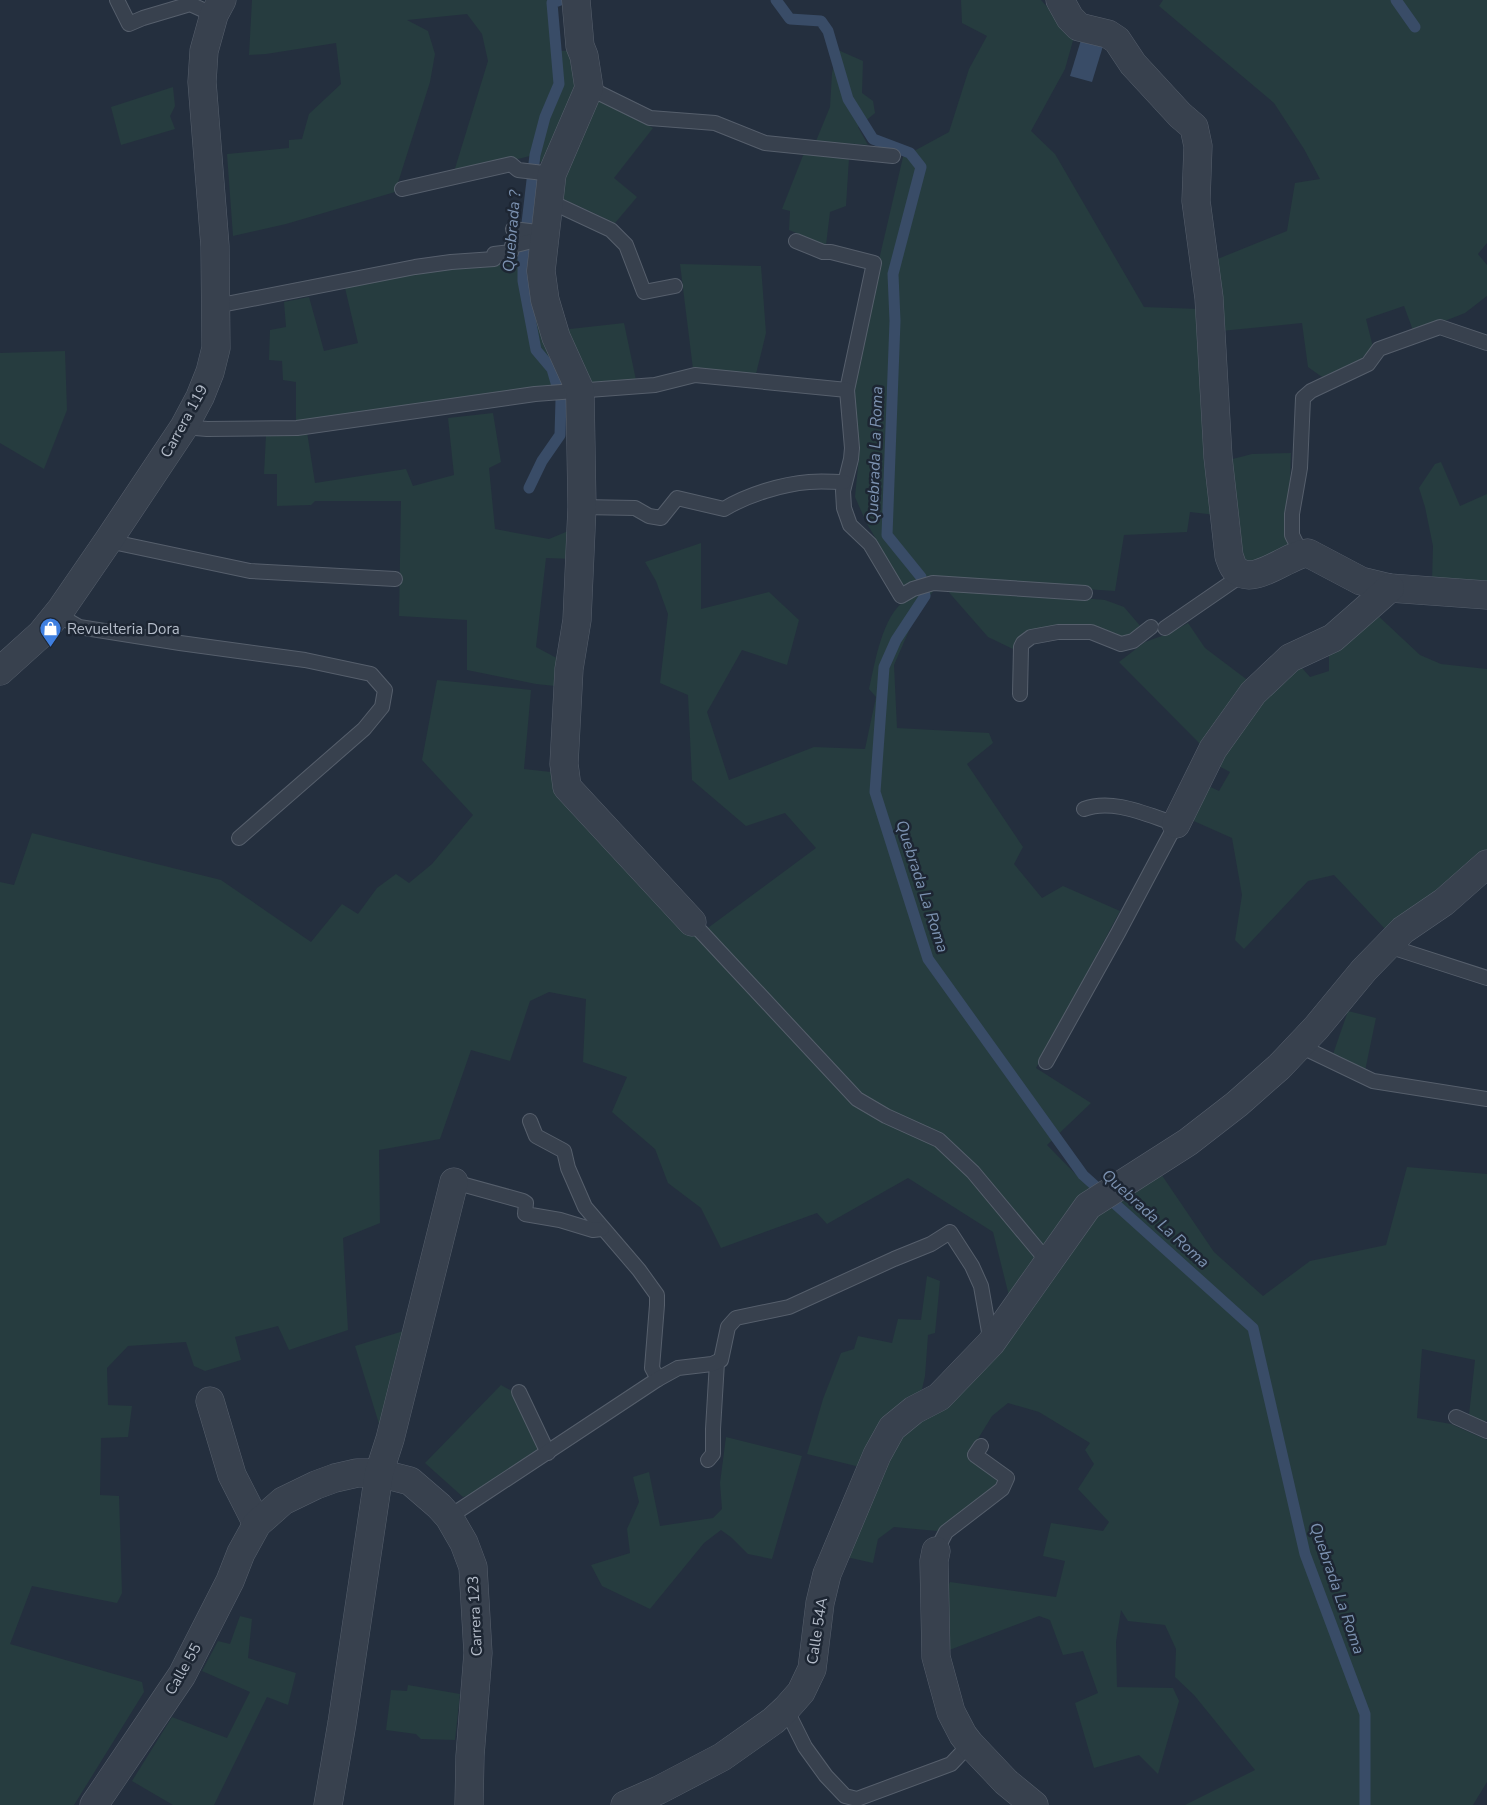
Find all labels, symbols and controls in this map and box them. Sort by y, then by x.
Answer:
water label: Quebrada ? [497,188,527,273]
street label: Carrera 119 [156,381,212,461]
water label: Quebrada La Roma [862,386,888,524]
shop icon: Revuelteria Dora [39,617,63,648]
place label: Revuelteria Dora [67,619,180,639]
water label: Quebrada La Roma [890,817,954,955]
water label: Quebrada La Roma [1097,1164,1214,1273]
water label: Quebrada La Roma [1304,1519,1370,1657]
street label: Carrera 123 [463,1575,487,1657]
street label: Calle 54A [802,1596,832,1666]
street label: Calle 55 [160,1640,206,1698]

